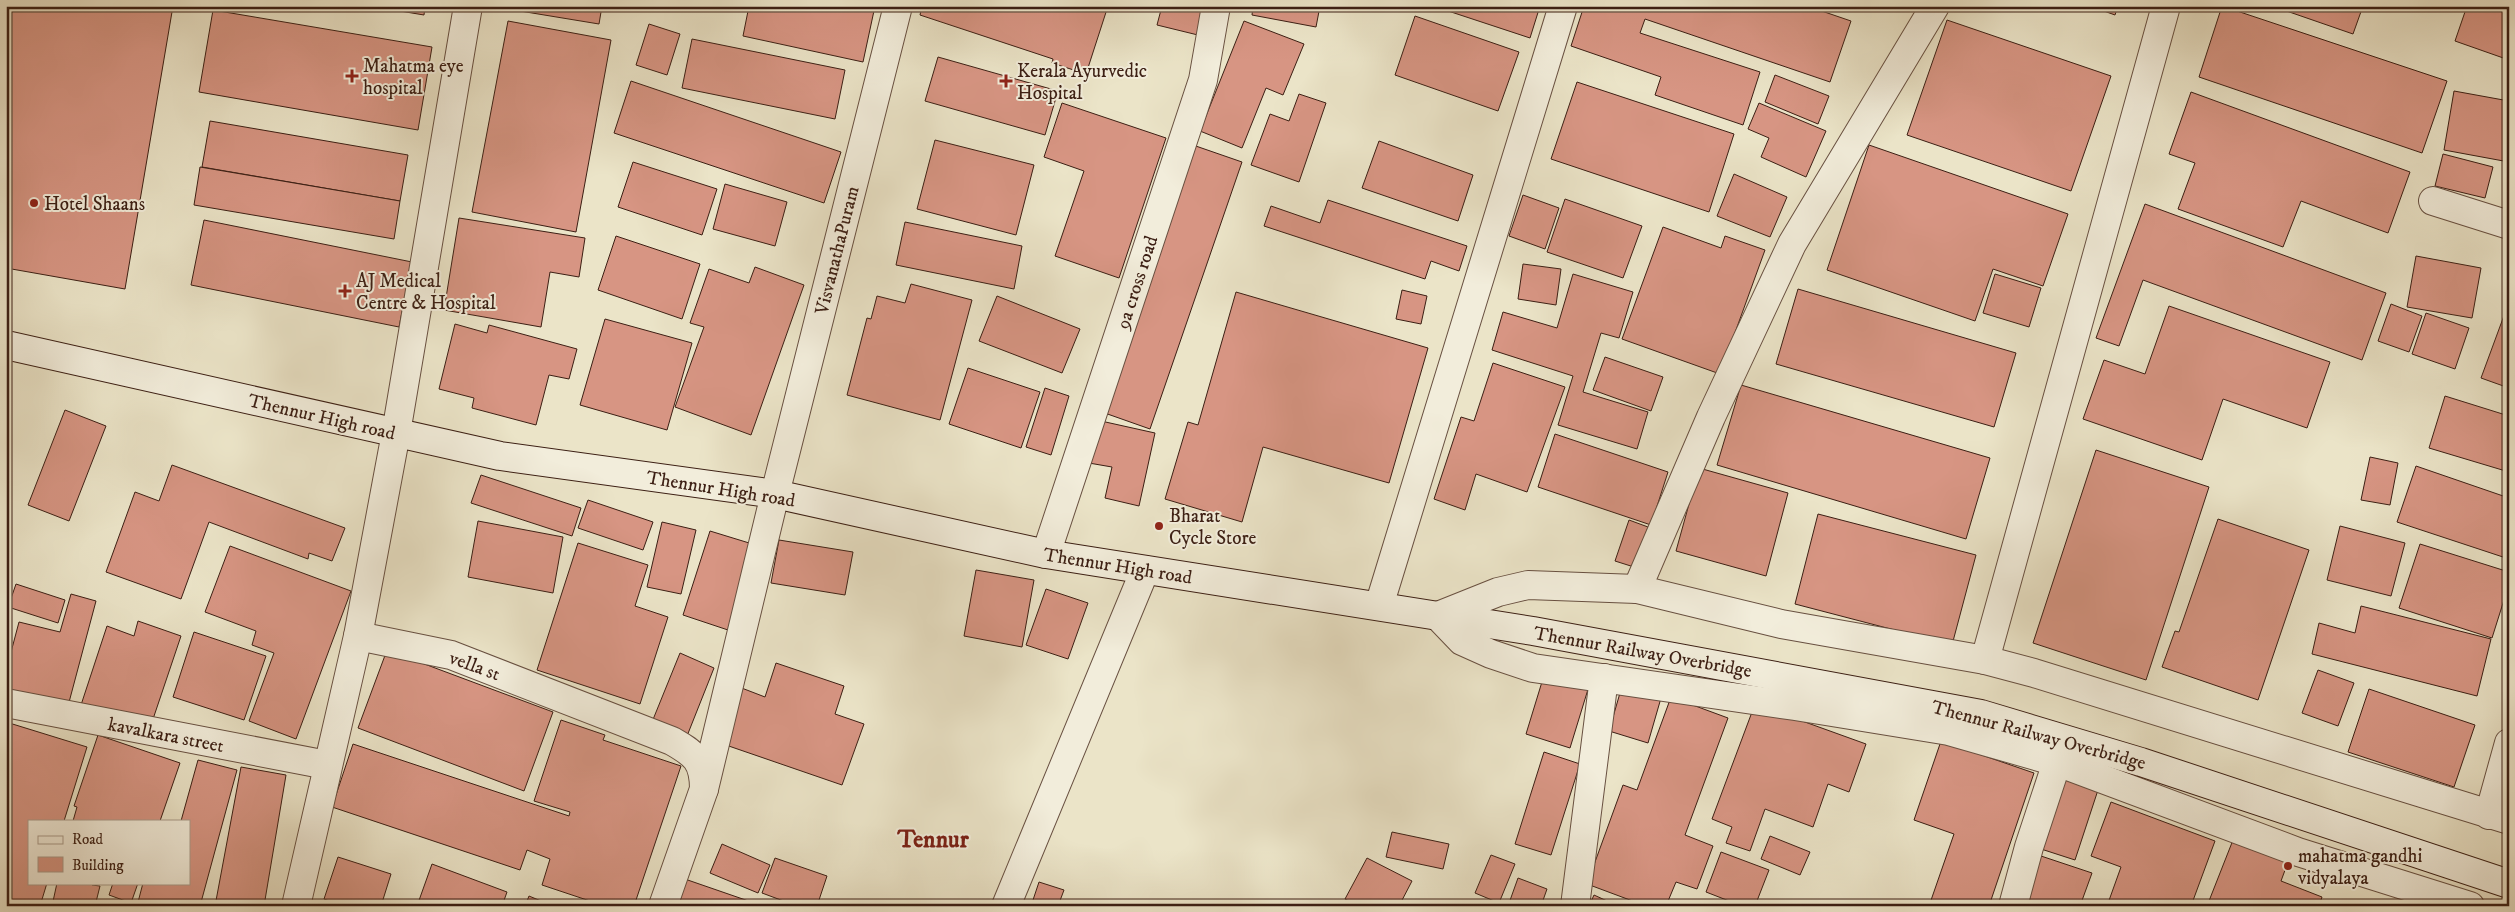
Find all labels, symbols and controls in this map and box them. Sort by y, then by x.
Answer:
place label: Mahatma eye hospital [363,55,464,100]
place label: Kerala Ayurvedic Hospital [1017,60,1147,105]
marker: Mahatma eye hospital [345,69,359,83]
marker: Kerala Ayurvedic Hospital [999,74,1013,88]
street label: VisvanathaPuram [810,184,864,318]
place label: Hotel Shaans [44,193,145,216]
marker: Hotel Shaans [28,197,40,209]
street label: 9a cross road [1111,232,1163,333]
place label: AJ Medical Centre & Hospital [356,270,496,315]
marker: AJ Medical Centre & Hospital [338,284,352,298]
street label: Thennur High road [246,389,398,446]
street label: Thennur High road [645,466,797,513]
place label: Bharat Cycle Store [1169,505,1256,550]
marker: Bharat Cycle Store [1153,520,1165,532]
street label: Thennur High road [1042,543,1194,590]
street label: Thennur Railway Overbridge [1532,622,1754,683]
street label: vella st [445,646,503,686]
street label: Thennur Railway Overbridge [1929,696,2148,775]
street label: kavalkara street [106,713,226,758]
legend [28,820,190,884]
district label: Tennur [896,825,970,855]
text: Road [72,830,104,849]
place label: mahatma gandhi vidyalaya [2297,845,2423,890]
text: Building [72,856,124,875]
marker: mahatma gandhi vidyalaya [2282,860,2294,872]

